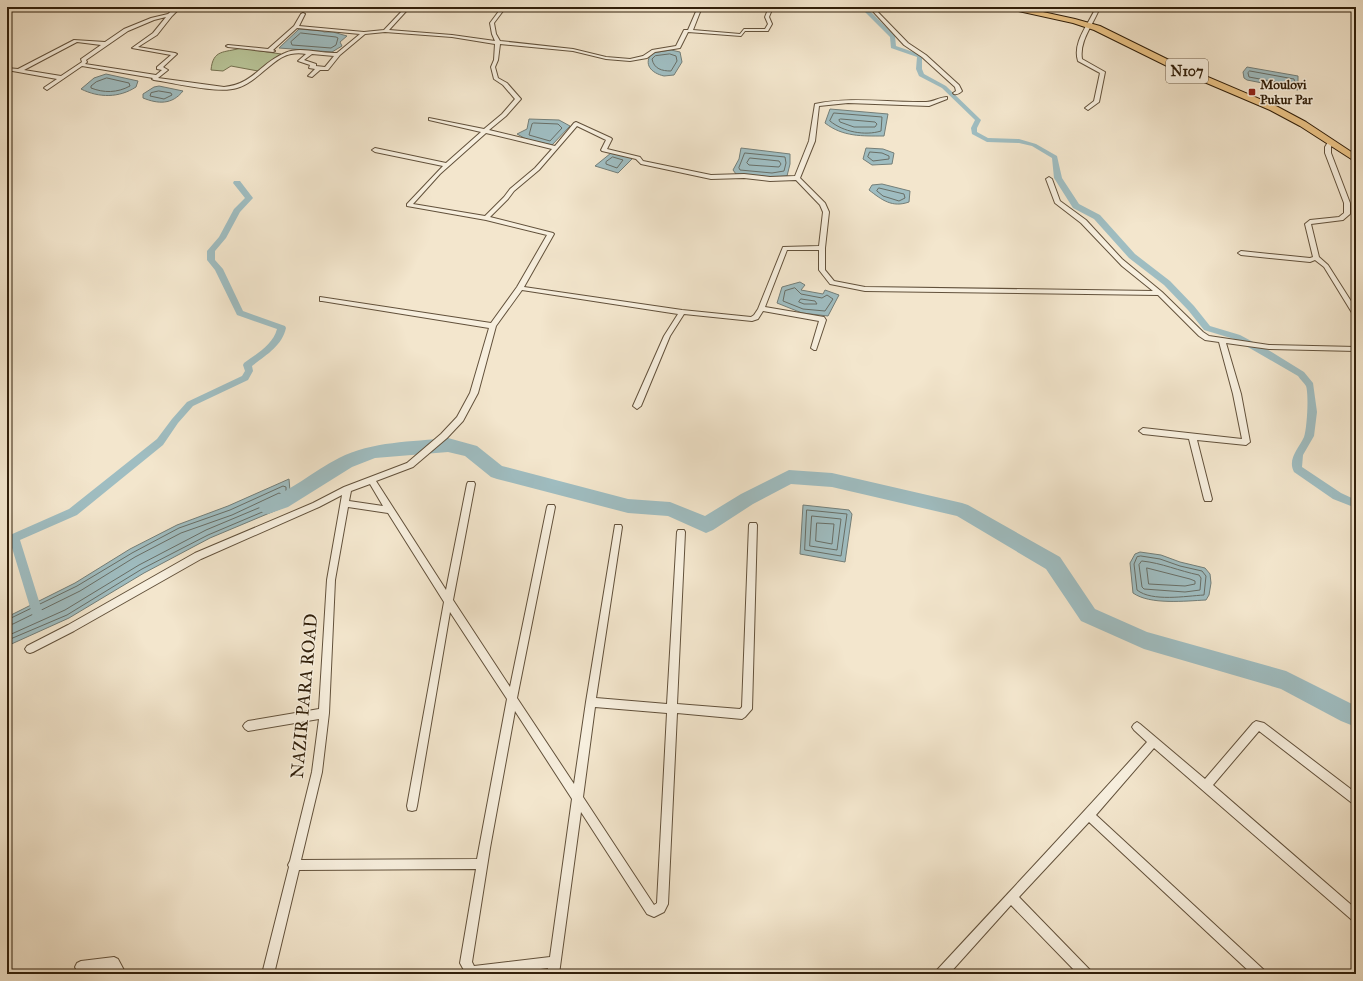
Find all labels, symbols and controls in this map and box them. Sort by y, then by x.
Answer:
road number: N107 [1166,59,1208,83]
place label: Moulovi Pukur Par [1260,77,1314,108]
marker: Moulovi Pukur Par [1247,87,1257,97]
street label: NAZIR PARA ROAD [286,613,322,779]

